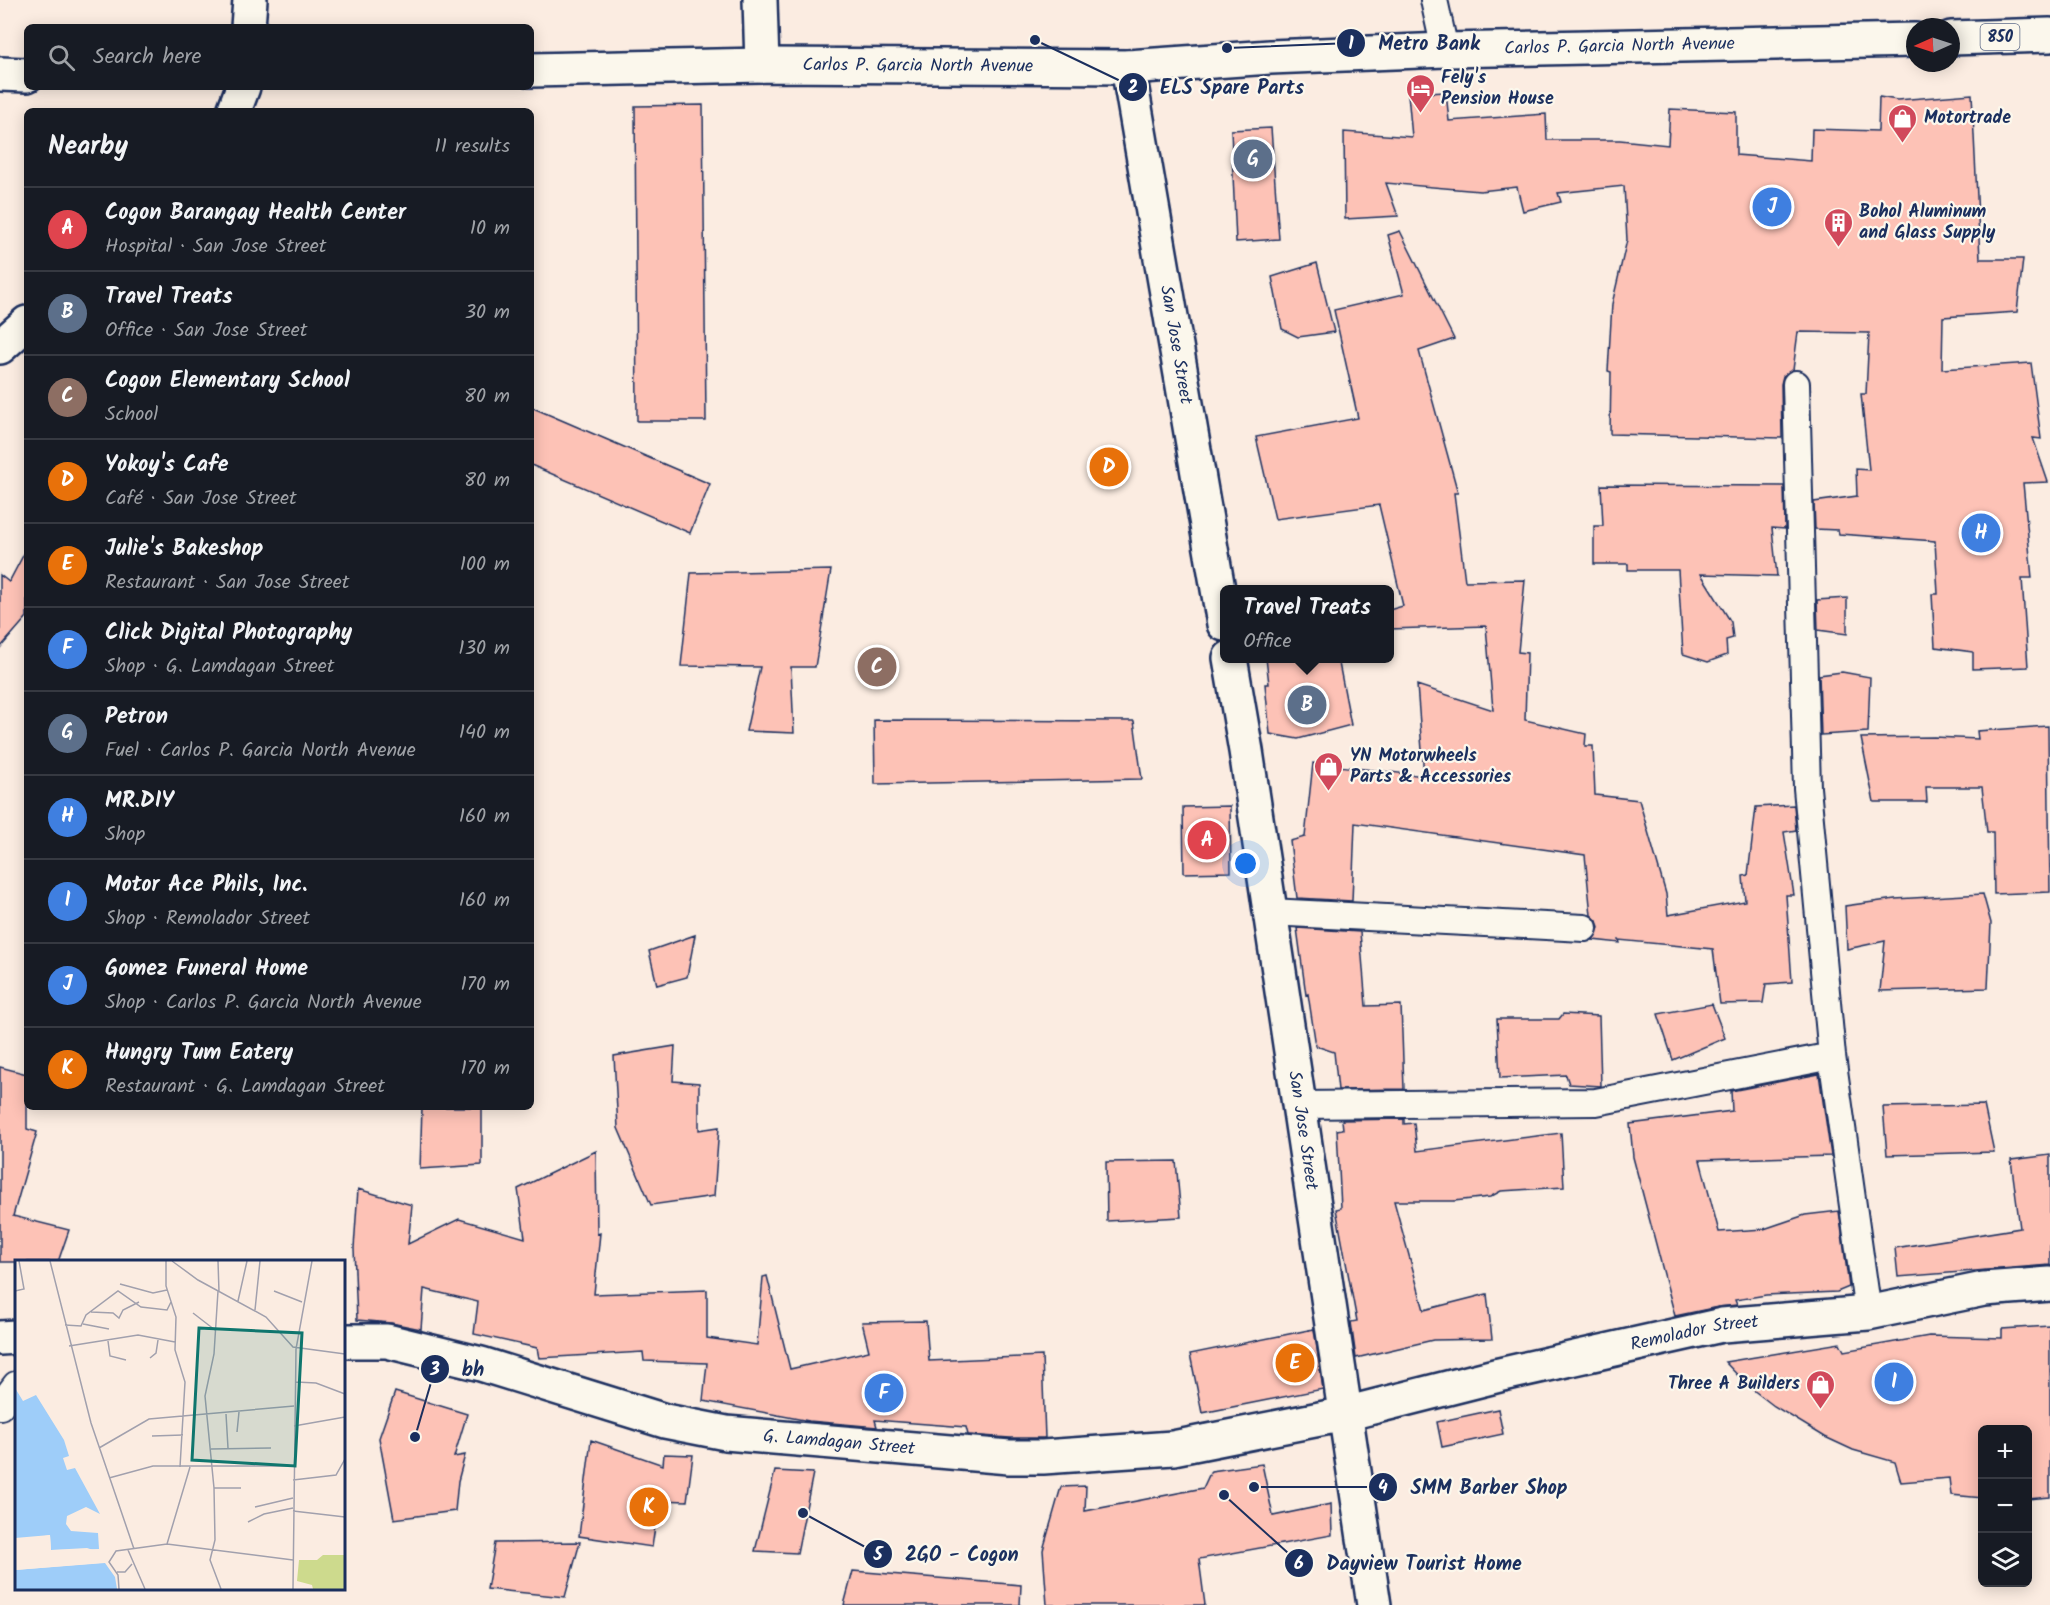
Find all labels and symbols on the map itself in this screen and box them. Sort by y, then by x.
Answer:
north arrow [1906,18,1960,72]
callout: Metro Bank [1336,24,1492,62]
road number: 850 [1980,24,2020,50]
text: Metro Bank [1378,29,1481,61]
street label: Carlos P. Garcia North Avenue [1504,29,1735,63]
text: 1 [1348,30,1354,59]
street label: Carlos P. Garcia North Avenue [803,51,1033,81]
place label: Fely's Pension House [1441,64,1554,114]
callout: ELS Spare Parts [1118,68,1316,106]
hotel icon: Fely's Pension House [1404,72,1436,114]
text: ELS Spare Parts [1160,73,1305,105]
text: 2 [1128,74,1138,103]
shop icon: Motortrade [1887,102,1919,144]
place label: Motortrade [1924,104,2011,133]
pin: G [1234,136,1272,182]
pin: J [1752,184,1792,230]
place label: Bohol Aluminum and Glass Supply [1859,198,1996,248]
building icon: Bohol Aluminum and Glass Supply [1822,206,1854,248]
street label: San Jose Street [1151,283,1201,408]
pin: D [1090,444,1128,490]
pin: H [1962,510,2000,556]
pin: C [858,644,896,690]
pin: B [1288,682,1326,728]
place label: YN Motorwheels Parts & Accessories [1350,742,1512,792]
shop icon: YN Motorwheels Parts & Accessories [1313,750,1345,792]
pin: A [1188,818,1226,862]
your location [1231,849,1260,878]
street label: San Jose Street [1280,1069,1326,1193]
inset map [15,1260,345,1590]
street label: Remolador Street [1627,1307,1760,1360]
pin: E [1276,1340,1314,1386]
callout: bh [420,1350,496,1388]
text: bh [462,1355,484,1387]
text: 3 [429,1356,440,1385]
pin: I [1874,1360,1914,1404]
shop icon: Three A Builders [1805,1368,1837,1410]
pin: F [864,1370,904,1416]
place label: Three A Builders [1668,1370,1801,1399]
street label: G. Lamdagan Street [762,1422,917,1464]
callout: SMM Barber Shop [1368,1468,1579,1506]
text: SMM Barber Shop [1410,1473,1568,1505]
text: 4 [1378,1474,1388,1503]
pin: K [630,1484,668,1530]
callout: 2GO - Cogon [863,1535,1030,1573]
text: 2GO - Cogon [905,1540,1019,1572]
text: 5 [872,1541,884,1570]
callout: Dayview Tourist Home [1284,1544,1534,1582]
text: Dayview Tourist Home [1326,1549,1522,1581]
text: 6 [1294,1550,1304,1579]

